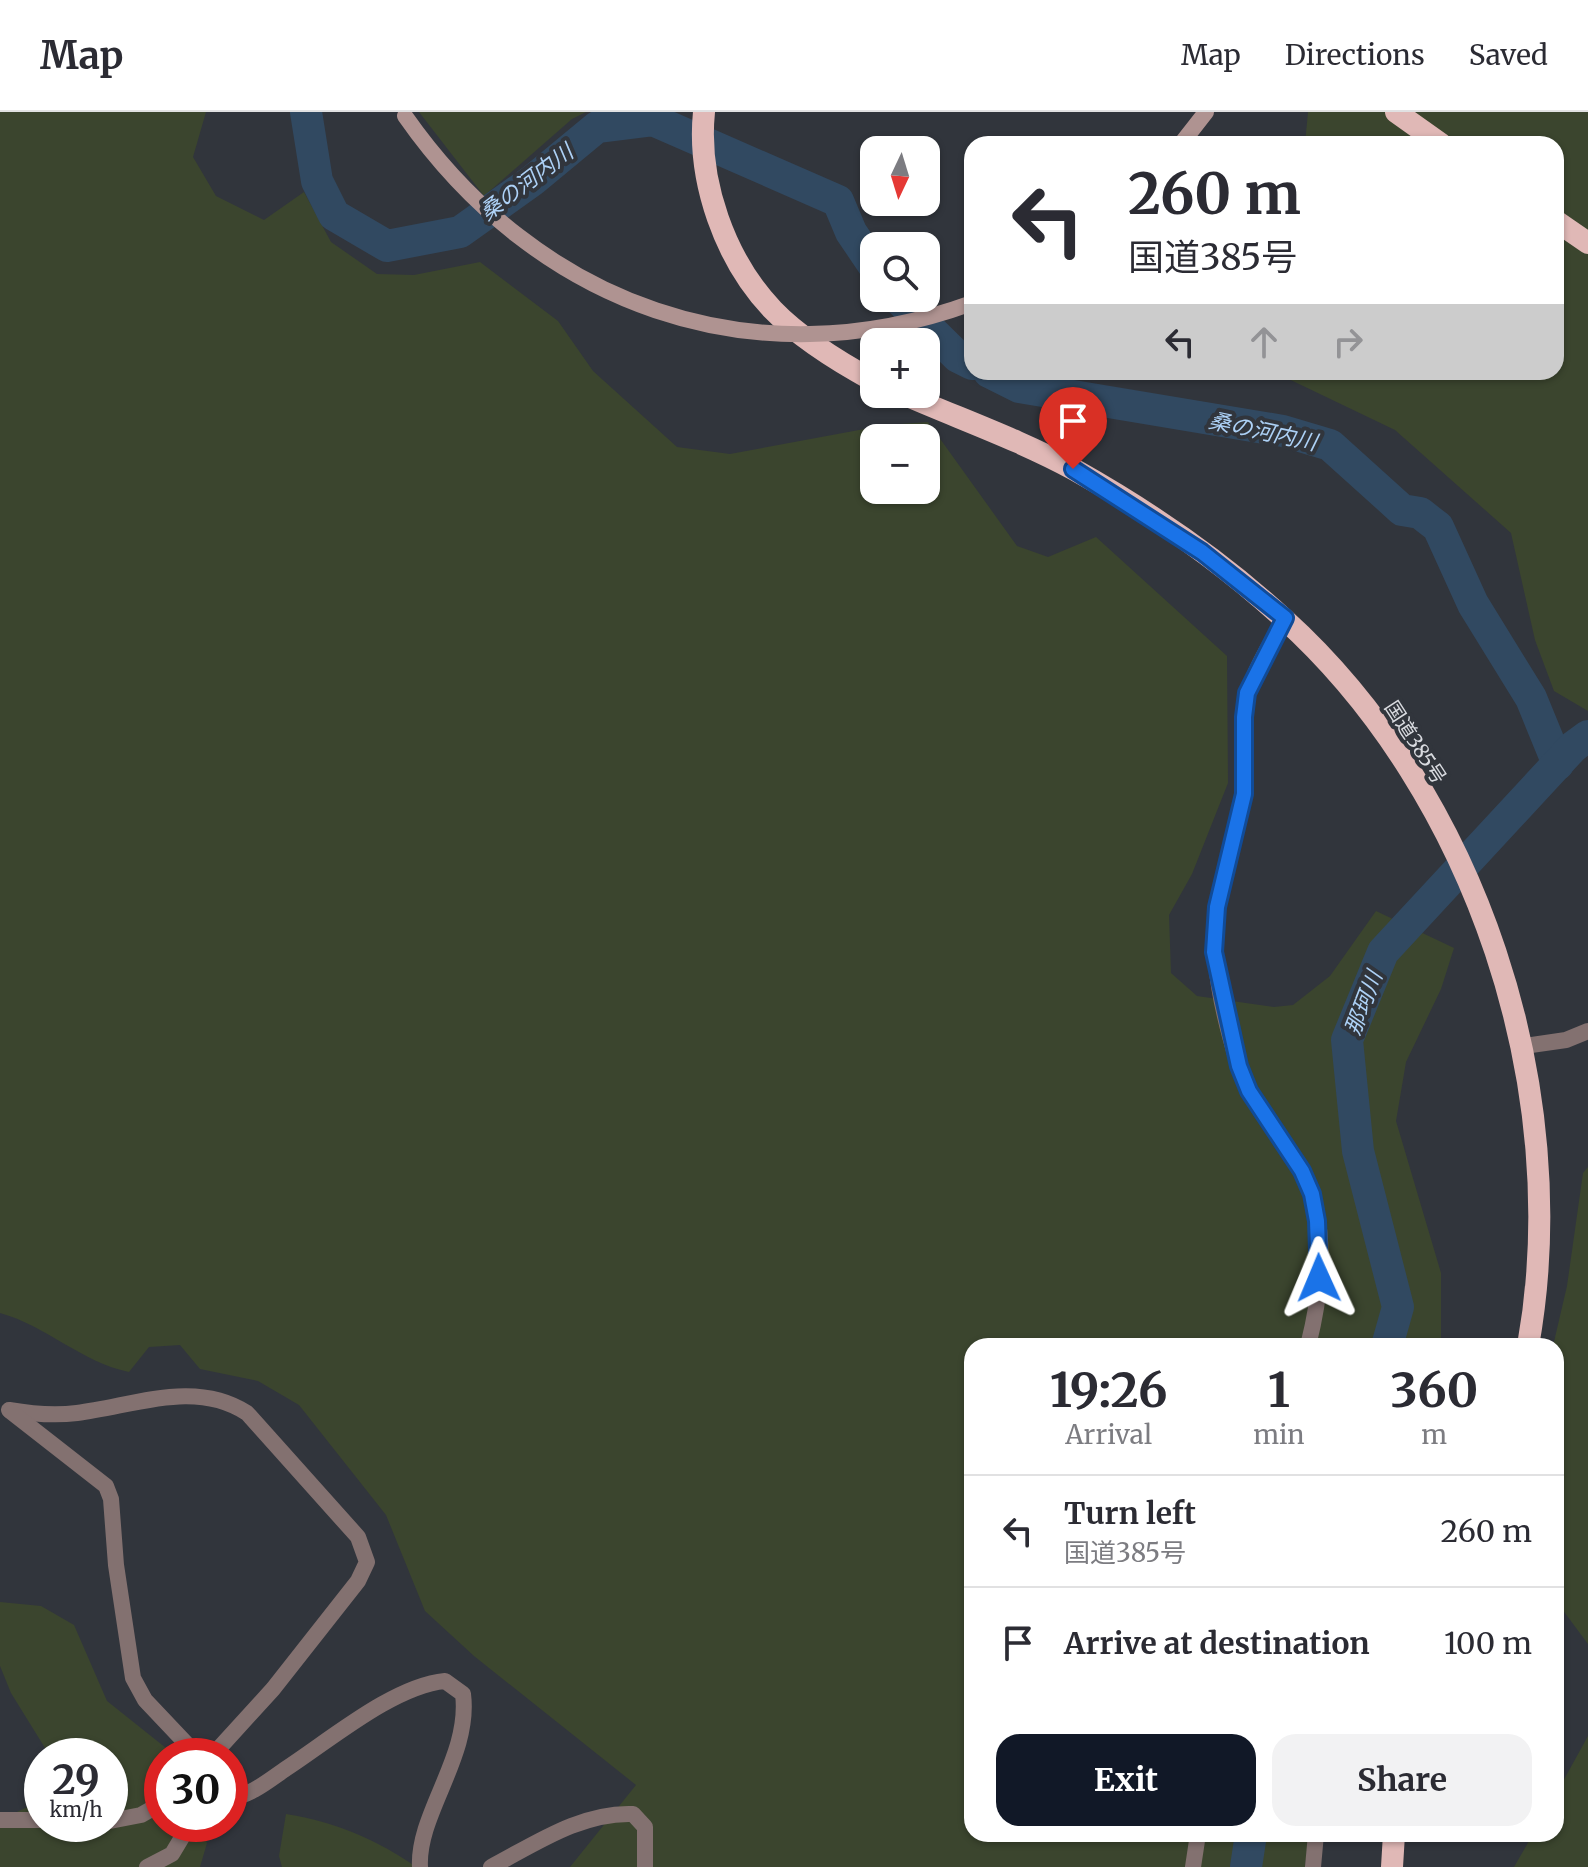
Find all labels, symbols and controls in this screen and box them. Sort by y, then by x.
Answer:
text: Map [40,32,124,79]
text: Map [1181,37,1241,73]
text: Directions [1285,37,1425,73]
text: Saved [1469,37,1548,73]
north arrow [860,136,940,216]
map controls [860,136,940,504]
water label: 桑の河内川 [474,137,580,226]
text: 260 m [1128,159,1301,229]
icon: left [996,168,1100,272]
button: search [860,232,940,312]
text: 国道385号 [1128,235,1297,280]
icon: left [1158,320,1202,364]
icon: ahead [1242,320,1286,364]
icon: right [1326,320,1370,364]
button: + [860,328,940,408]
pin [1039,387,1107,469]
icon: arrive [1051,399,1095,443]
water label: 桑の河内川 [1206,406,1322,457]
button: − [860,424,940,504]
street label: 国道385号 [1380,696,1452,788]
water label: 那珂川 [1338,965,1389,1039]
position arrow [1277,1236,1361,1320]
text: 19:26 [1050,1360,1167,1420]
text: 1 [1268,1360,1290,1420]
text: 360 [1390,1360,1478,1420]
text: Arrival [1065,1418,1152,1451]
text: min [1253,1418,1305,1451]
text: m [1421,1418,1447,1451]
text: Turn left [1064,1494,1196,1532]
icon: left [996,1509,1040,1553]
text: 260 m [1441,1512,1532,1550]
text: 国道385号 [1064,1536,1186,1569]
icon: arrive [996,1621,1040,1665]
text: Arrive at destination [1064,1624,1370,1662]
text: 100 m [1444,1624,1532,1662]
button: Exit [996,1734,1256,1826]
button: Share [1272,1734,1532,1826]
speed limit sign: 30 [144,1738,248,1842]
text: 29 [52,1755,100,1805]
text: km/h [50,1797,102,1822]

